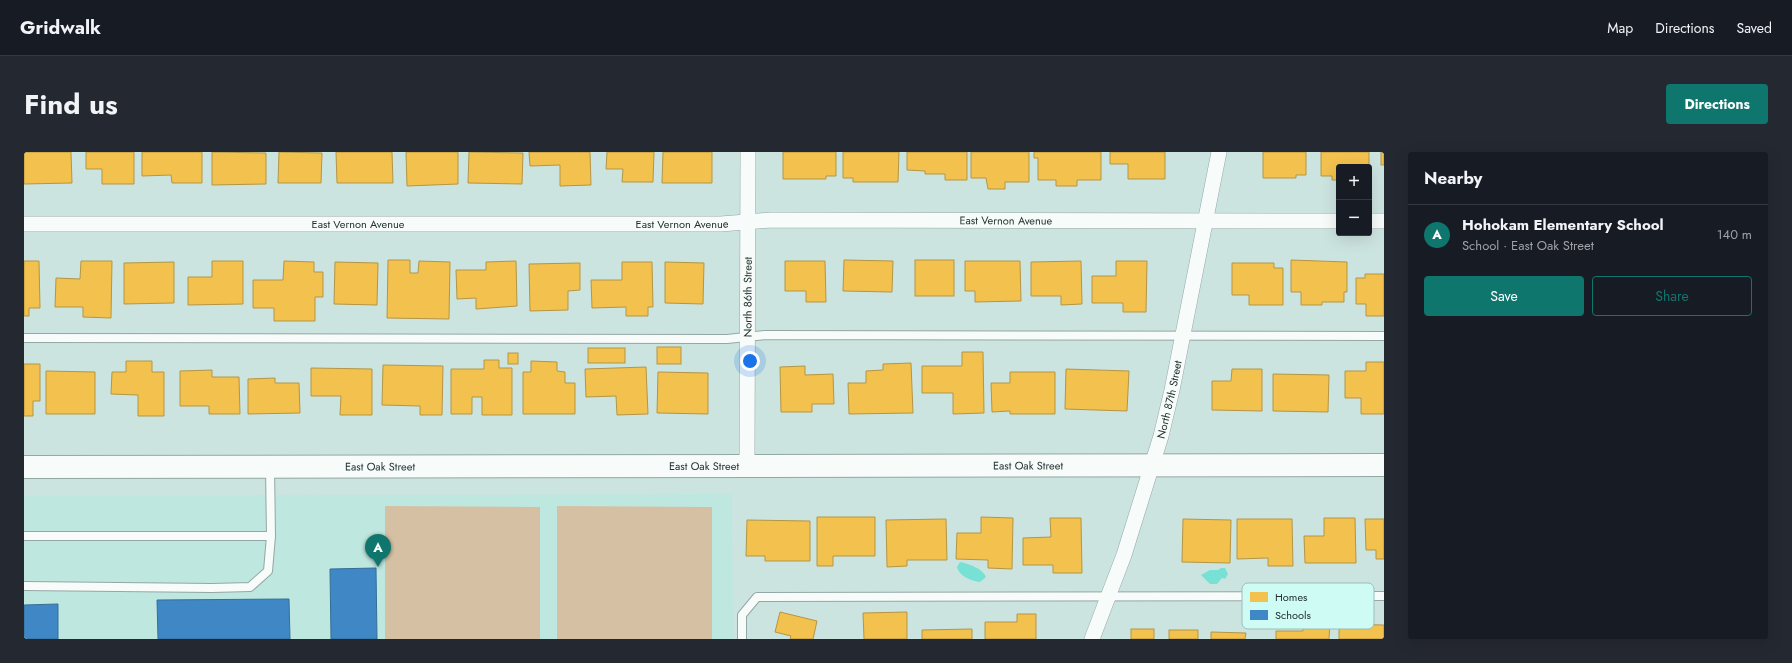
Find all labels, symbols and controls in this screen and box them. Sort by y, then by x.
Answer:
text: Gridwalk [20,14,101,41]
text: Map [1607,18,1633,38]
text: Directions [1655,18,1715,38]
text: Saved [1737,18,1772,38]
text: Find us [24,84,118,125]
button: Directions [1666,84,1768,124]
map controls [1336,164,1372,236]
button: + [1336,164,1372,200]
text: Nearby [1424,166,1482,190]
button: − [1336,200,1372,236]
street label: East Vernon Avenue [959,212,1053,228]
text: Hohokam Elementary School [1462,214,1664,236]
street label: East Vernon Avenue [636,215,729,232]
street label: East Vernon Avenue [312,216,405,232]
text: A [1432,225,1442,244]
text: 140 m [1717,225,1752,244]
text: School · East Oak Street [1462,236,1594,255]
street label: North 86th Street [739,256,756,337]
button: Save [1424,276,1584,316]
button: Share [1592,276,1752,316]
your location [740,351,760,371]
street label: North 87th Street [1153,359,1186,440]
street label: East Oak Street [993,457,1063,474]
street label: East Oak Street [345,458,415,475]
street label: East Oak Street [669,458,739,474]
pin: A [365,534,391,567]
legend [1242,583,1374,629]
text: Homes [1275,589,1308,605]
text: Schools [1275,607,1312,623]

